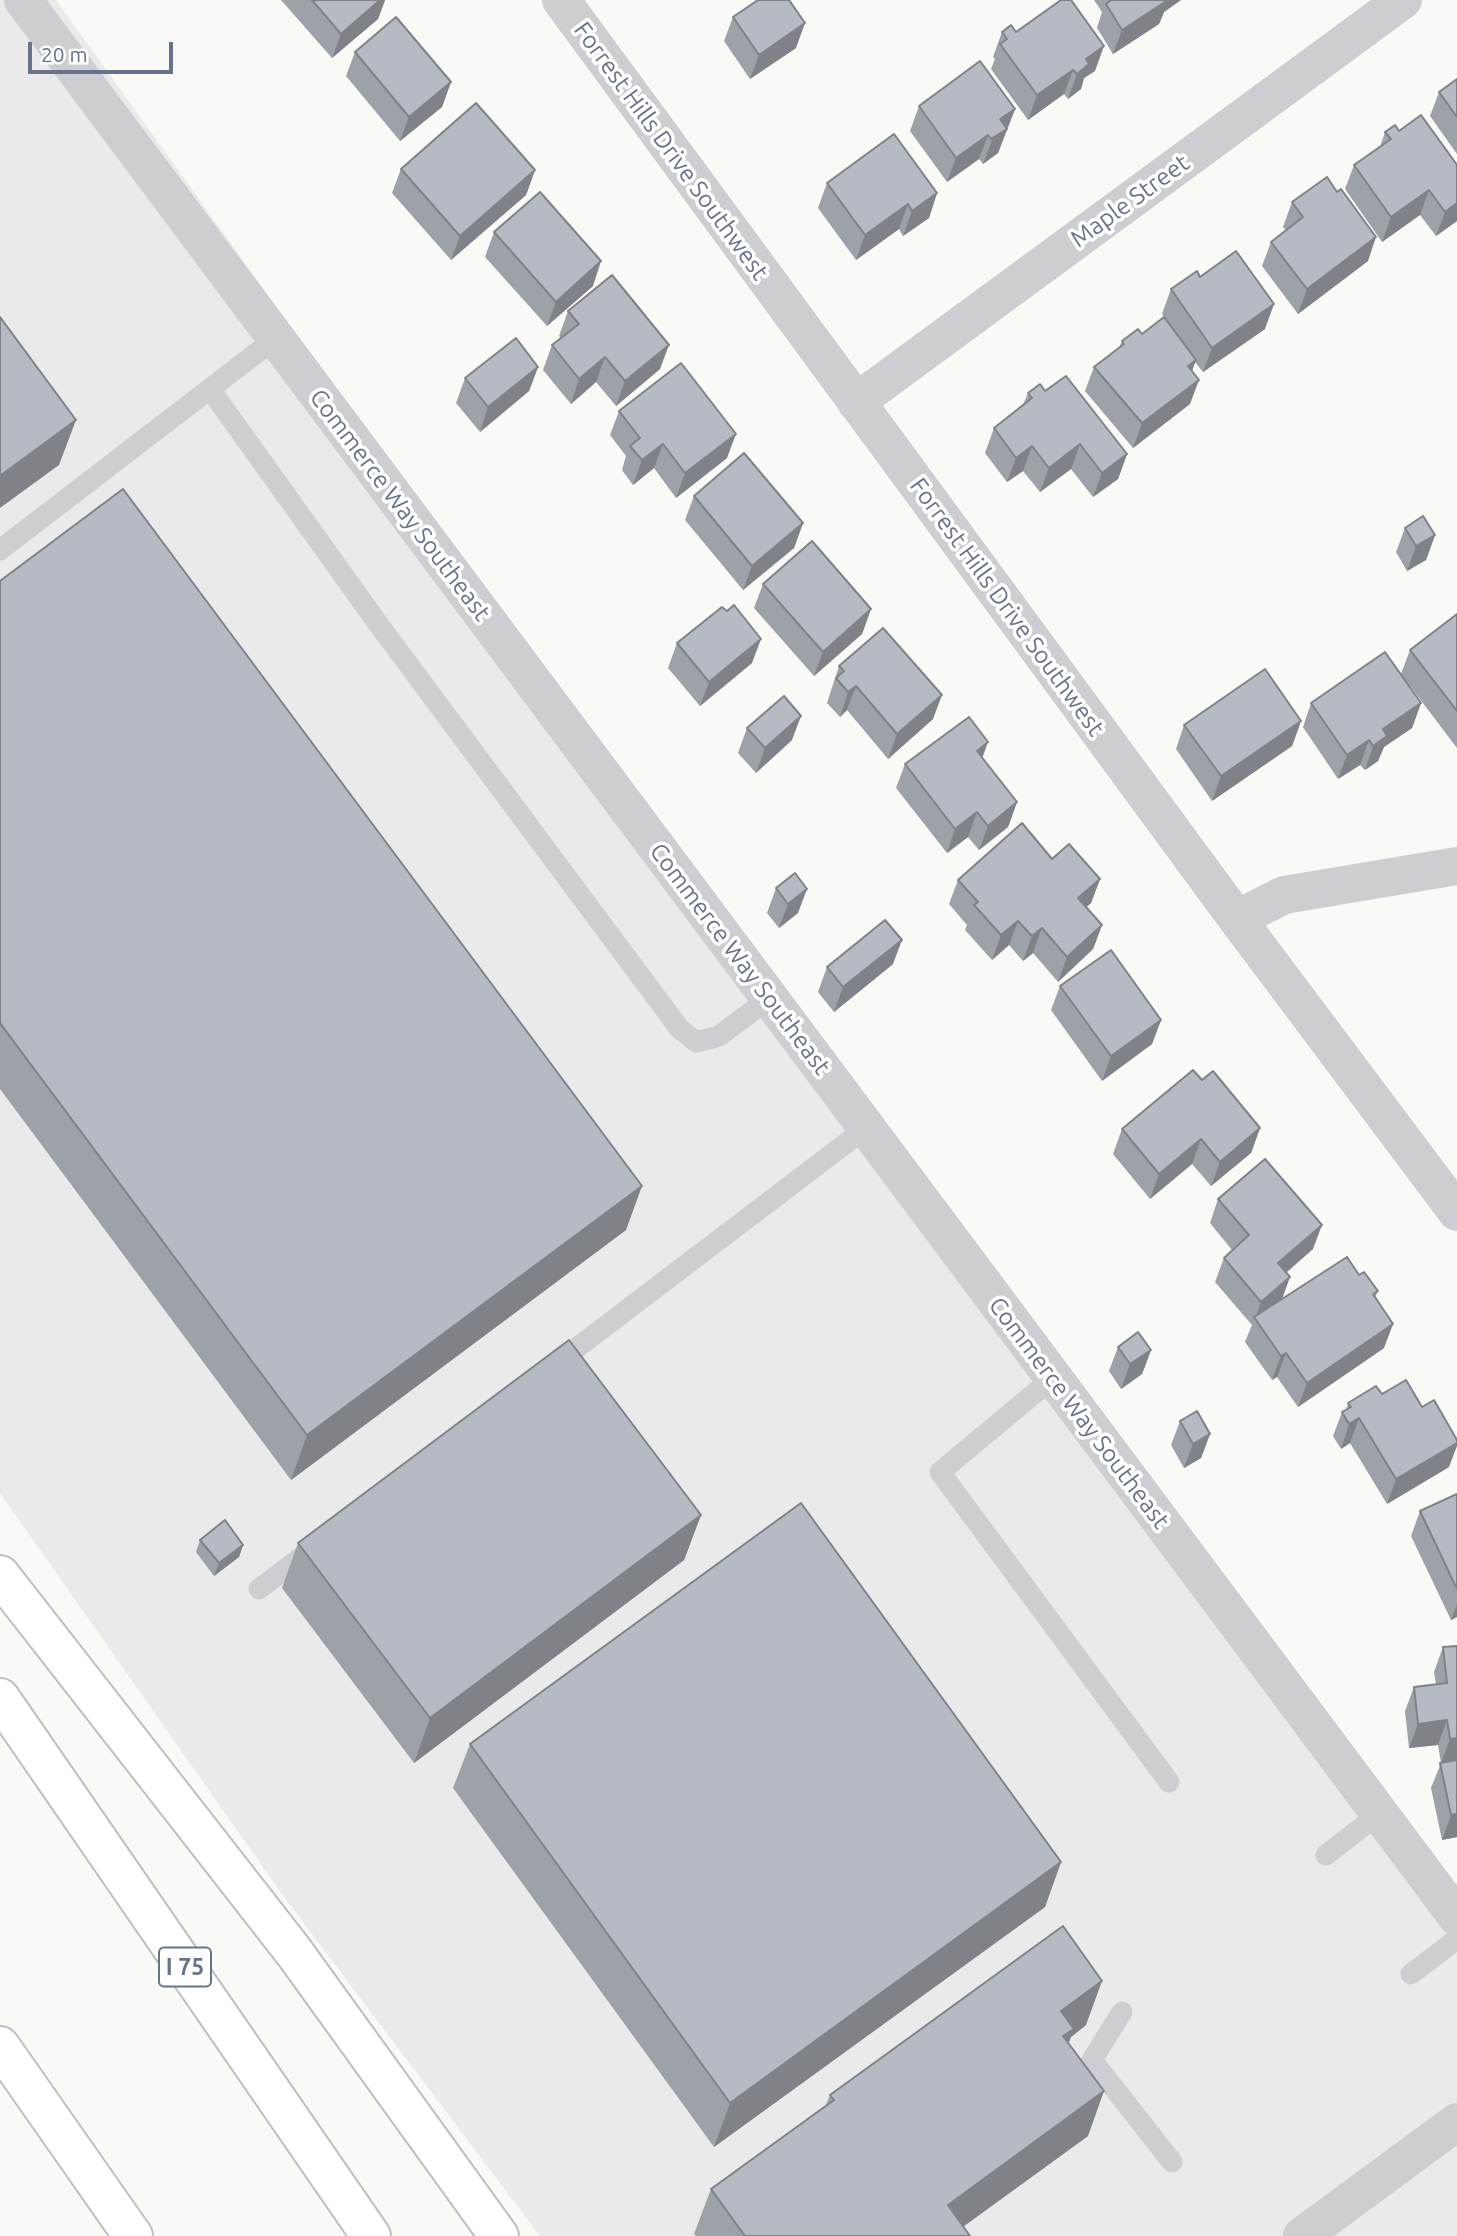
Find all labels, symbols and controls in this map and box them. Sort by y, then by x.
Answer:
street label: Forrest Hills Drive Southwest [568,16,774,286]
scale bar [32,28,177,72]
text: 20 m [41,42,88,66]
street label: Maple Street [1065,148,1195,254]
street label: Commerce Way Southeast [304,384,496,626]
street label: Forrest Hills Drive Southwest [904,472,1110,742]
street label: Commerce Way Southeast [644,838,836,1080]
street label: Commerce Way Southeast [983,1292,1175,1534]
road number: I 75 [159,1948,211,1986]

